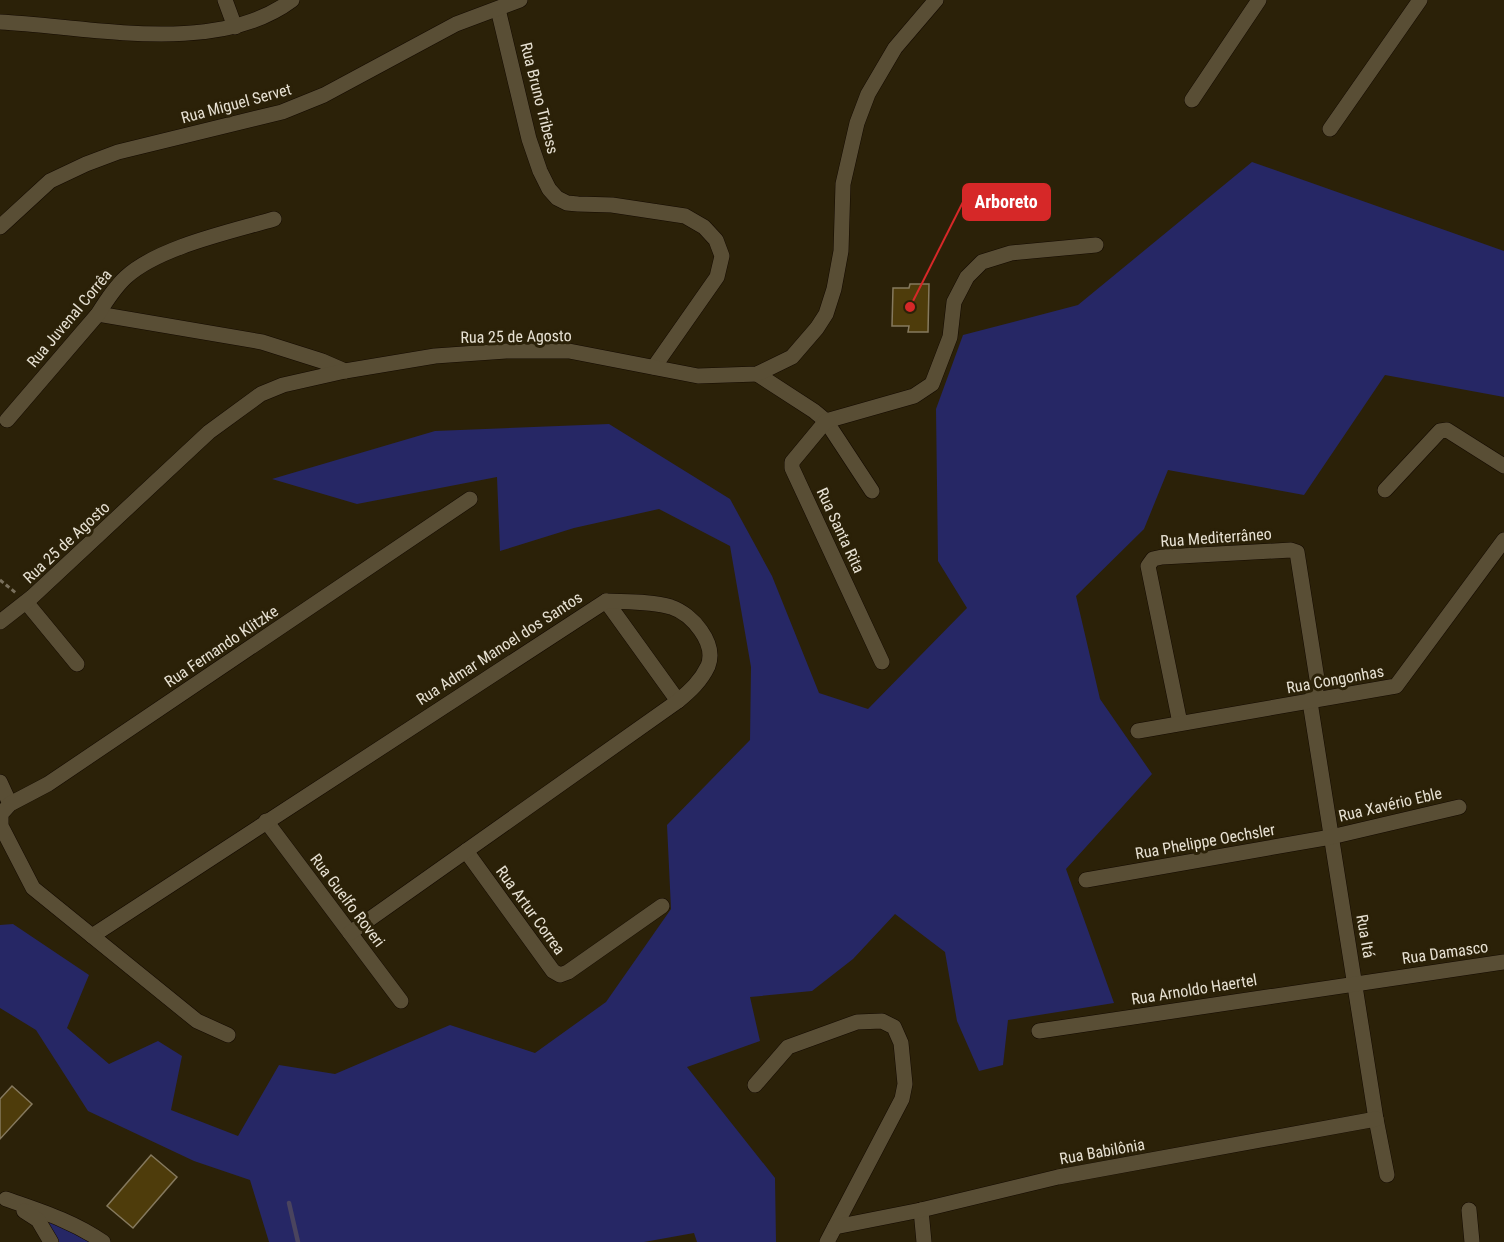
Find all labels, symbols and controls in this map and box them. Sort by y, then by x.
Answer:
street label: Rua Bruno Tribess [516,40,563,156]
street label: Rua Miguel Servet [179,80,294,127]
callout: Arboreto [963,184,1050,220]
text: Arboreto [974,191,1038,212]
street label: Rua Juvenal Corrêa [23,266,116,371]
street label: Rua 25 de Agosto [460,326,572,347]
street label: Rua Santa Rita [813,485,869,576]
street label: Rua 25 de Agosto [19,497,113,587]
street label: Rua Mediterrâneo [1160,524,1272,551]
street label: Rua Admar Manoel dos Santos [413,588,586,709]
street label: Rua Fernando Klitzke [161,601,282,691]
street label: Rua Congonhas [1285,662,1385,697]
street label: Rua Xavério Eble [1337,783,1444,826]
street label: Rua Phelippe Oechsler [1134,820,1277,863]
street label: Rua Guelfo Roveri [306,850,389,951]
street label: Rua Artur Correa [492,862,569,958]
street label: Rua Itá [1352,913,1379,959]
street label: Rua Damasco [1401,937,1489,968]
street label: Rua Arnoldo Haertel [1130,970,1258,1009]
street label: Rua Babilônia [1058,1135,1146,1168]

